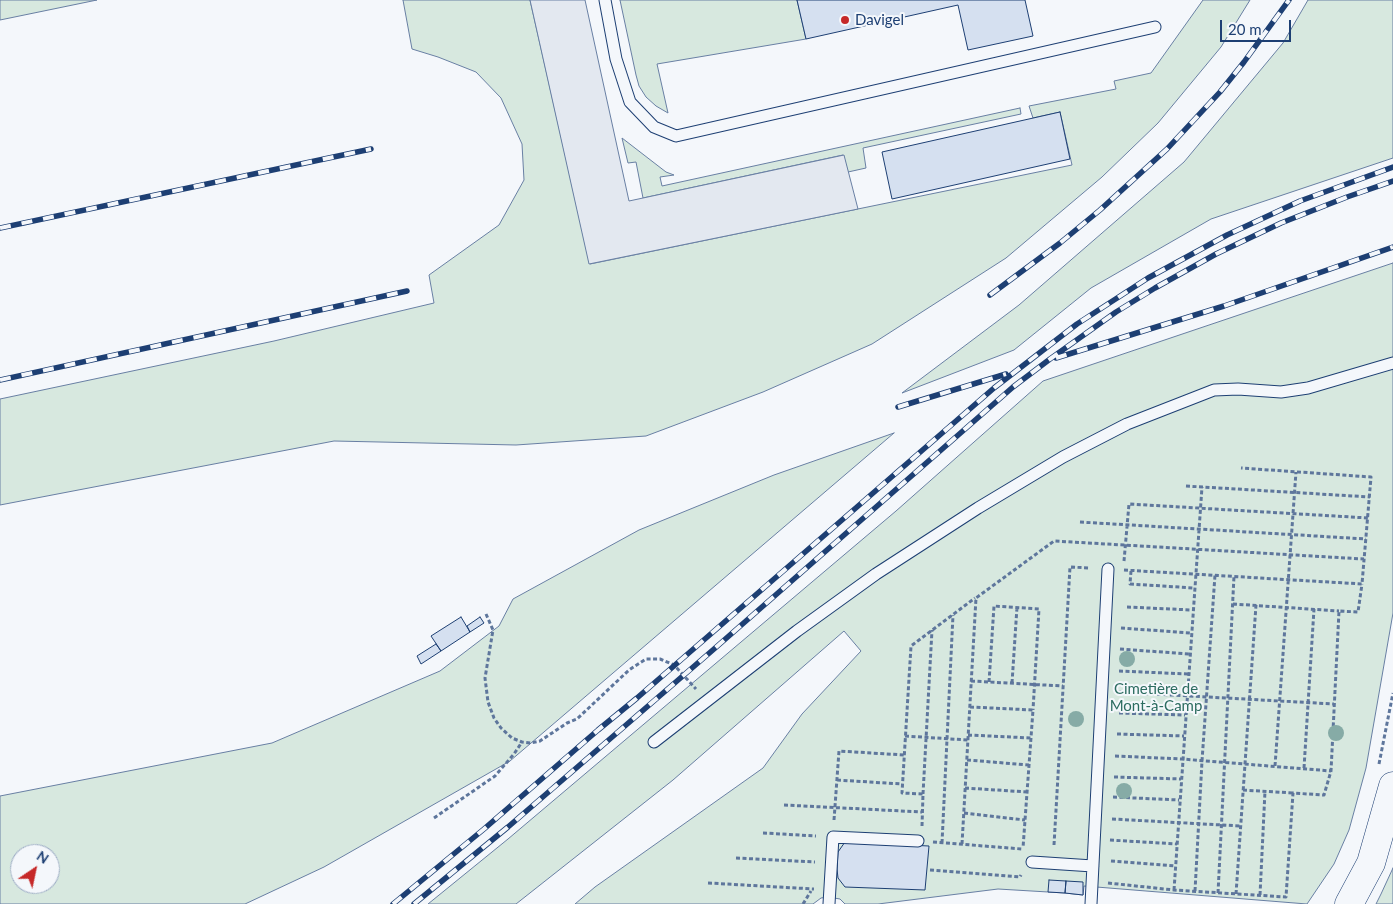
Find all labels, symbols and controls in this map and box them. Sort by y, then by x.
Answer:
scale bar [1223,10,1294,42]
place label: Davigel [855,11,904,29]
marker: Davigel [839,14,851,26]
text: 20 m [1228,20,1262,38]
park label: Cimetière de Mont-à-Camp [1110,680,1202,715]
north arrow [10,844,60,894]
text: N [34,847,52,867]

